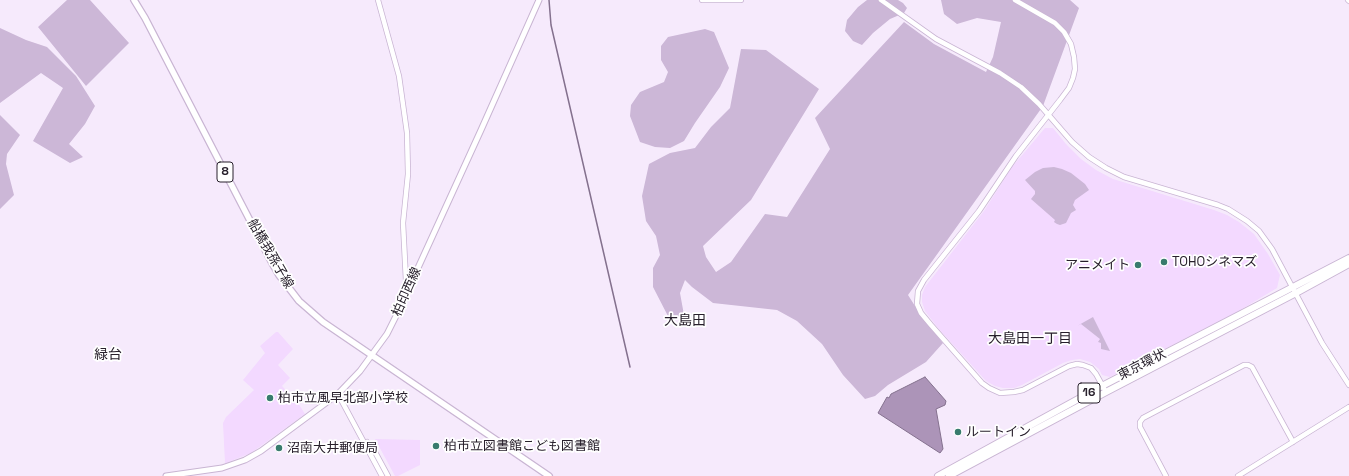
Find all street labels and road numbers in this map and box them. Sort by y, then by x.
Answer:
road number: 8 [217,162,233,182]
street label: 船橋我孫子線 [244,216,296,292]
street label: 柏印西線 [389,265,425,319]
street label: 東京環状 [1115,346,1169,384]
road number: 16 [1078,383,1100,403]

